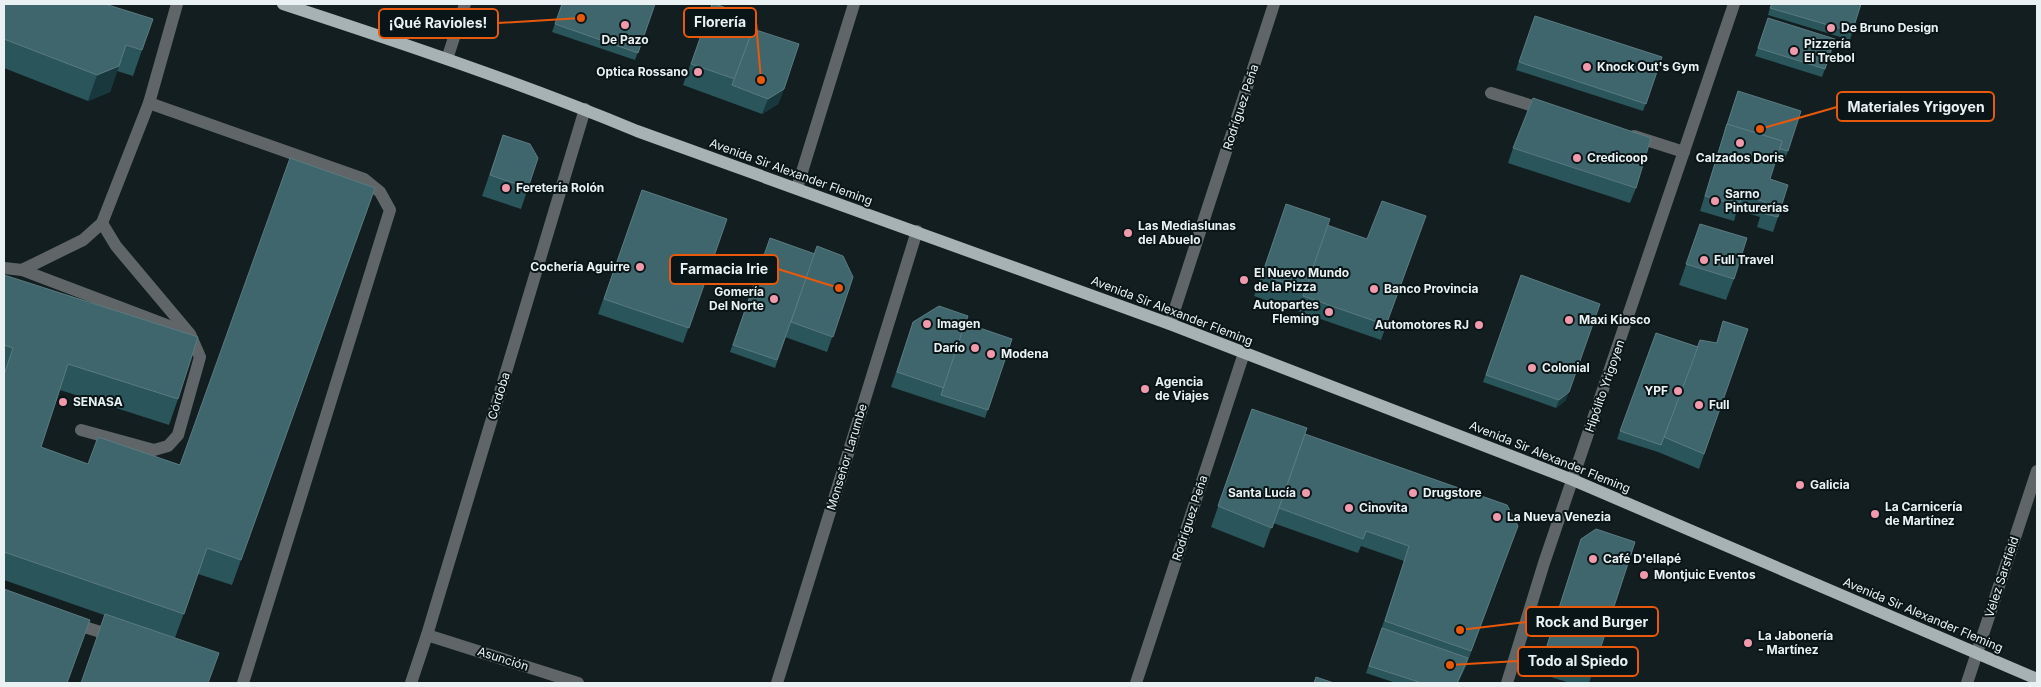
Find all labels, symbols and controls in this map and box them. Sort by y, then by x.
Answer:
callout: Florería [684,8,756,37]
callout: ¡Qué Ravioles! [379,9,498,38]
text: Florería [694,13,746,30]
text: ¡Qué Ravioles! [389,14,487,31]
marker: De Pazo [619,19,631,31]
place label: De Bruno Design [1841,20,1938,35]
marker: De Bruno Design [1825,22,1837,34]
place label: De Pazo [601,32,649,47]
place label: Pizzería El Trebol [1804,36,1855,65]
marker: Pizzería El Trebol [1788,45,1800,57]
place label: Knock Out's Gym [1597,59,1699,74]
marker: Knock Out's Gym [1581,61,1593,73]
street label: Rodríguez Peña [1220,62,1261,152]
place label: Optica Rossano [596,64,688,79]
marker: Optica Rossano [692,66,704,78]
callout: Materiales Yrigoyen [1837,92,1994,121]
text: Materiales Yrigoyen [1847,98,1985,115]
street label: Avenida Sir Alexander Fleming [708,135,875,208]
marker: Calzados Doris [1734,137,1746,149]
place label: Credicoop [1587,150,1648,165]
place label: Calzados Doris [1696,150,1784,165]
marker: Credicoop [1571,152,1583,164]
place label: Feretería Rolón [516,180,604,195]
marker: Feretería Rolón [500,182,512,194]
place label: Sarno Pinturerías [1725,186,1789,215]
marker: Sarno Pinturerías [1709,195,1721,207]
place label: Las Mediaslunas del Abuelo [1138,218,1236,247]
marker: Las Mediaslunas del Abuelo [1122,227,1134,239]
place label: Full Travel [1714,252,1774,267]
marker: Full Travel [1698,254,1710,266]
callout: Farmacia Irie [670,255,778,284]
place label: Cochería Aguirre [530,259,630,274]
text: Farmacia Irie [680,260,768,277]
marker: Cochería Aguirre [634,261,646,273]
place label: El Nuevo Mundo de la Pizza [1254,265,1349,294]
street label: Avenida Sir Alexander Fleming [1089,273,1255,348]
marker: El Nuevo Mundo de la Pizza [1238,274,1250,286]
place label: Banco Provincia [1384,281,1478,296]
marker: Banco Provincia [1368,283,1380,295]
place label: Gomería Del Norte [709,284,764,313]
marker: Gomería Del Norte [768,293,780,305]
place label: Autopartes Fleming [1253,297,1319,326]
marker: Autopartes Fleming [1323,306,1335,318]
place label: Maxi Kiosco [1579,312,1651,327]
marker: Maxi Kiosco [1563,314,1575,326]
place label: Imagen [937,316,981,331]
place label: Automotores RJ [1375,317,1469,332]
marker: Imagen [921,318,933,330]
marker: Automotores RJ [1473,319,1485,331]
street label: Hipólito Yrigoyen [1582,338,1627,434]
place label: Darío [934,340,965,355]
marker: Darío [969,342,981,354]
place label: Modena [1001,346,1049,361]
marker: Modena [985,348,997,360]
place label: Colonial [1542,360,1590,375]
marker: Colonial [1526,362,1538,374]
street label: Córdoba [484,370,513,421]
place label: Agencia de Viajes [1155,374,1209,403]
marker: Agencia de Viajes [1139,383,1151,395]
place label: YPF [1644,383,1668,398]
marker: YPF [1672,385,1684,397]
place label: SENASA [73,394,123,409]
marker: SENASA [57,396,69,408]
place label: Full [1709,397,1730,412]
marker: Full [1693,399,1705,411]
street label: Monseñor Larumbe [823,402,870,512]
street label: Avenida Sir Alexander Fleming [1467,417,1633,496]
street label: Rodríguez Peña [1169,473,1210,563]
place label: Galicia [1810,477,1850,492]
marker: Galicia [1794,479,1806,491]
place label: Santa Lucía [1228,485,1296,500]
place label: Drugstore [1423,485,1482,500]
marker: Santa Lucía [1300,487,1312,499]
marker: Drugstore [1407,487,1419,499]
place label: La Carnicería de Martínez [1885,499,1963,528]
place label: Cinovita [1359,500,1408,515]
marker: Cinovita [1343,502,1355,514]
marker: La Carnicería de Martínez [1869,508,1881,520]
place label: La Nueva Venezia [1507,509,1611,524]
marker: La Nueva Venezia [1491,511,1503,523]
street label: Vélez Sarsfield [1981,534,2022,619]
place label: Café D'ellapé [1603,551,1681,566]
marker: Café D'ellapé [1587,553,1599,565]
place label: Montjuic Eventos [1654,567,1756,582]
marker: Montjuic Eventos [1638,569,1650,581]
street label: Avenida Sir Alexander Fleming [1841,574,2005,655]
callout: Rock and Burger [1526,607,1658,636]
text: Rock and Burger [1536,613,1649,630]
place label: La Jabonería - Martínez [1758,628,1833,657]
marker: La Jabonería - Martínez [1742,637,1754,649]
street label: Asunción [476,643,531,674]
callout: Todo al Spiedo [1518,647,1638,676]
text: Todo al Spiedo [1528,652,1629,669]

